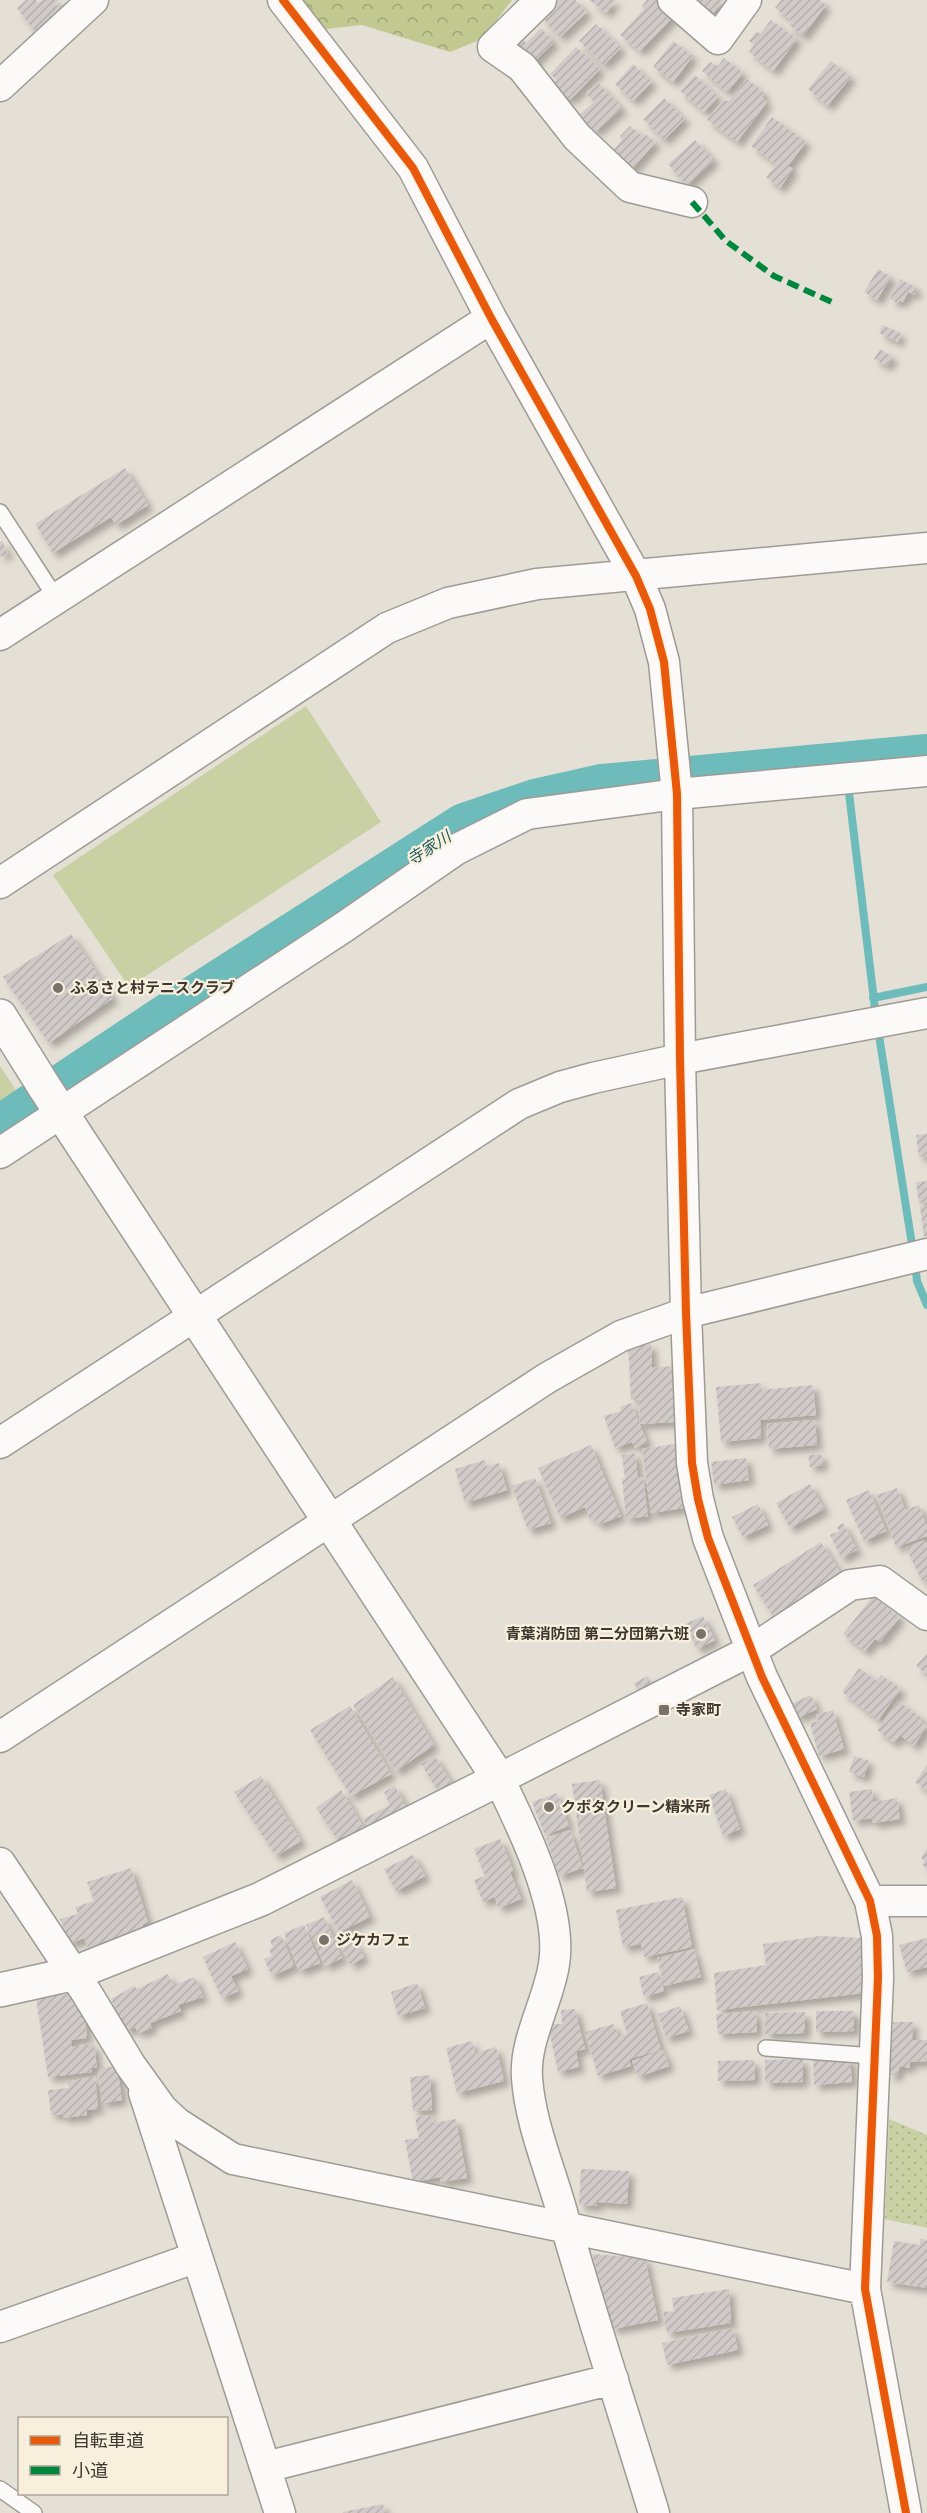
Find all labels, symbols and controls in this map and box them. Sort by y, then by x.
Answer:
water label: 寺家川 [403,825,457,870]
place label: ふるさと村テニスクラブ [70,978,235,998]
marker: ふるさと村テニスクラブ [51,981,65,995]
place label: 青葉消防団 第二分団第六班 [505,1624,689,1644]
marker: 青葉消防団 第二分団第六班 [694,1627,708,1641]
place label: 寺家町 [676,1700,721,1720]
marker: 寺家町 [657,1703,671,1717]
place label: クボタクリーン精米所 [561,1797,710,1817]
marker: クボタクリーン精米所 [542,1800,556,1814]
place label: ジケカフェ [336,1930,411,1950]
marker: ジケカフェ [317,1933,331,1947]
legend [18,2417,228,2495]
text: 自転車道 [72,2429,144,2453]
text: 小道 [72,2459,108,2483]

